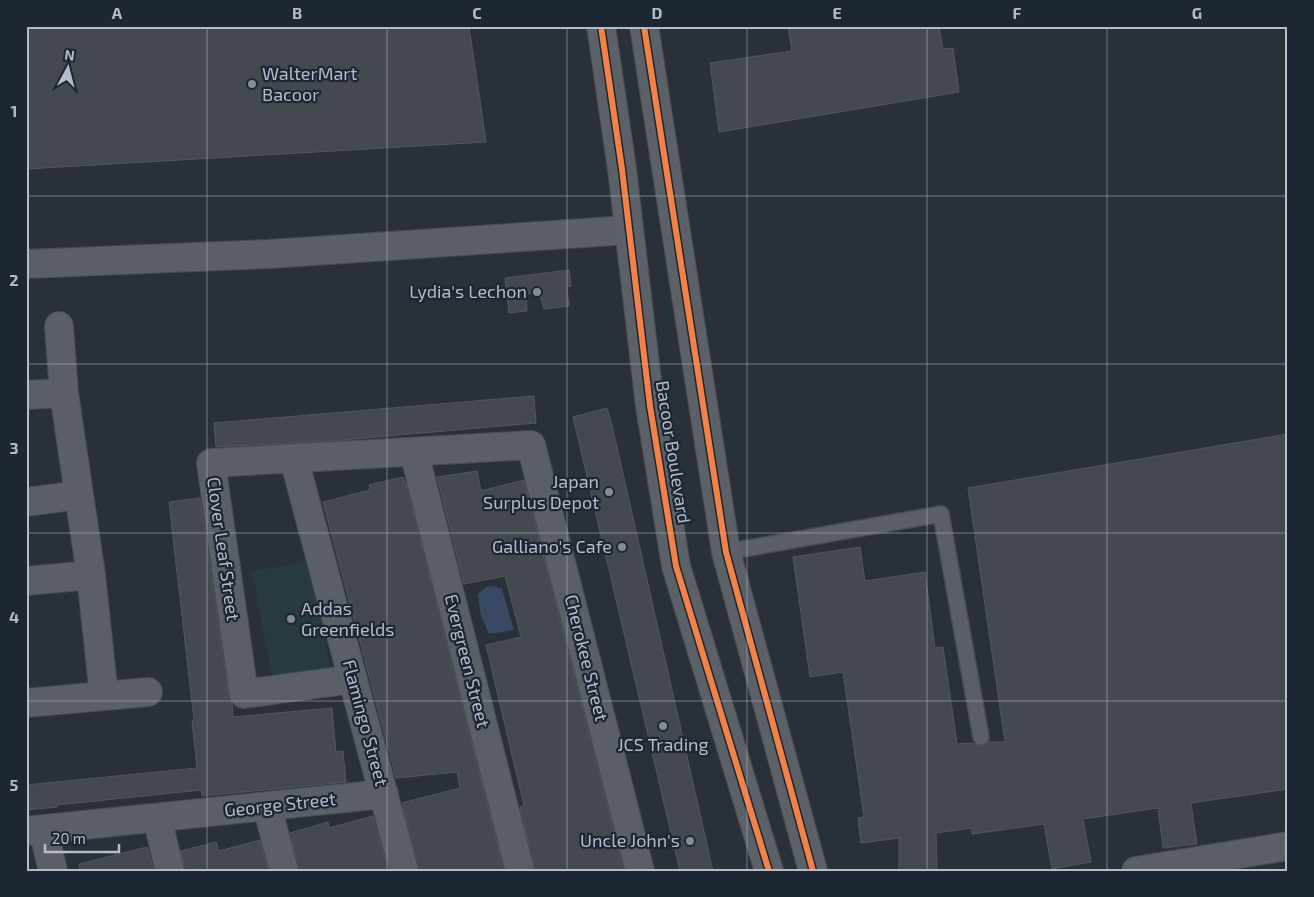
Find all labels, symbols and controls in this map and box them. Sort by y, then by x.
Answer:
text: A [112,3,123,22]
text: B [292,3,302,22]
text: C [472,3,482,22]
text: D [652,3,663,22]
text: E [832,3,842,22]
text: F [1013,3,1022,22]
text: G [1192,3,1202,22]
north arrow [42,42,92,92]
text: N [64,46,76,64]
place label: WalterMart Bacoor [262,62,358,105]
marker: WalterMart Bacoor [246,78,258,90]
text: 1 [11,101,17,120]
text: 2 [9,270,19,289]
place label: Lydia's Lechon [409,280,527,302]
marker: Lydia's Lechon [531,286,543,298]
street label: Bacoor Boulevard [652,379,696,525]
text: 3 [9,438,19,457]
place label: Japan Surplus Depot [483,470,599,513]
street label: Clover Leaf Street [203,476,245,622]
marker: Japan Surplus Depot [603,486,615,498]
place label: Galliano's Cafe [492,535,612,557]
marker: Galliano's Cafe [616,541,628,553]
street label: Evergreen Street [441,592,495,730]
street label: Cherokee Street [561,592,613,724]
place label: Addas Greenfields [301,597,394,640]
text: 4 [9,607,19,626]
marker: Addas Greenfields [285,613,297,625]
street label: Flamingo Street [339,657,393,788]
marker: JCS Trading [657,720,669,732]
place label: JCS Trading [617,733,709,755]
text: 5 [10,775,19,794]
street label: George Street [223,787,337,821]
scale bar [45,822,119,854]
text: 20 m [52,829,86,847]
place label: Uncle John's [580,829,680,851]
marker: Uncle John's [684,835,696,847]

